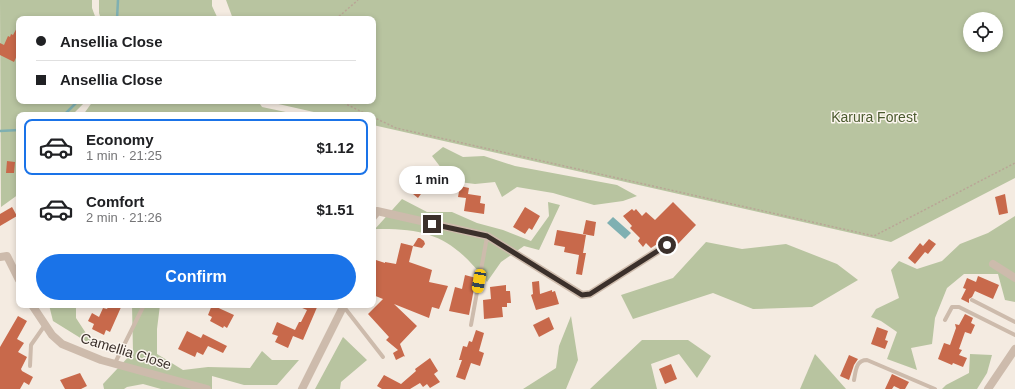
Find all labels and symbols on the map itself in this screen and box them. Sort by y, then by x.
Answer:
park label: Karura Forest [831,109,917,125]
callout: 1 min [399,166,465,194]
route end [423,215,441,233]
route start [658,236,676,254]
car [471,268,487,294]
street label: Camellia Close [79,330,174,372]

